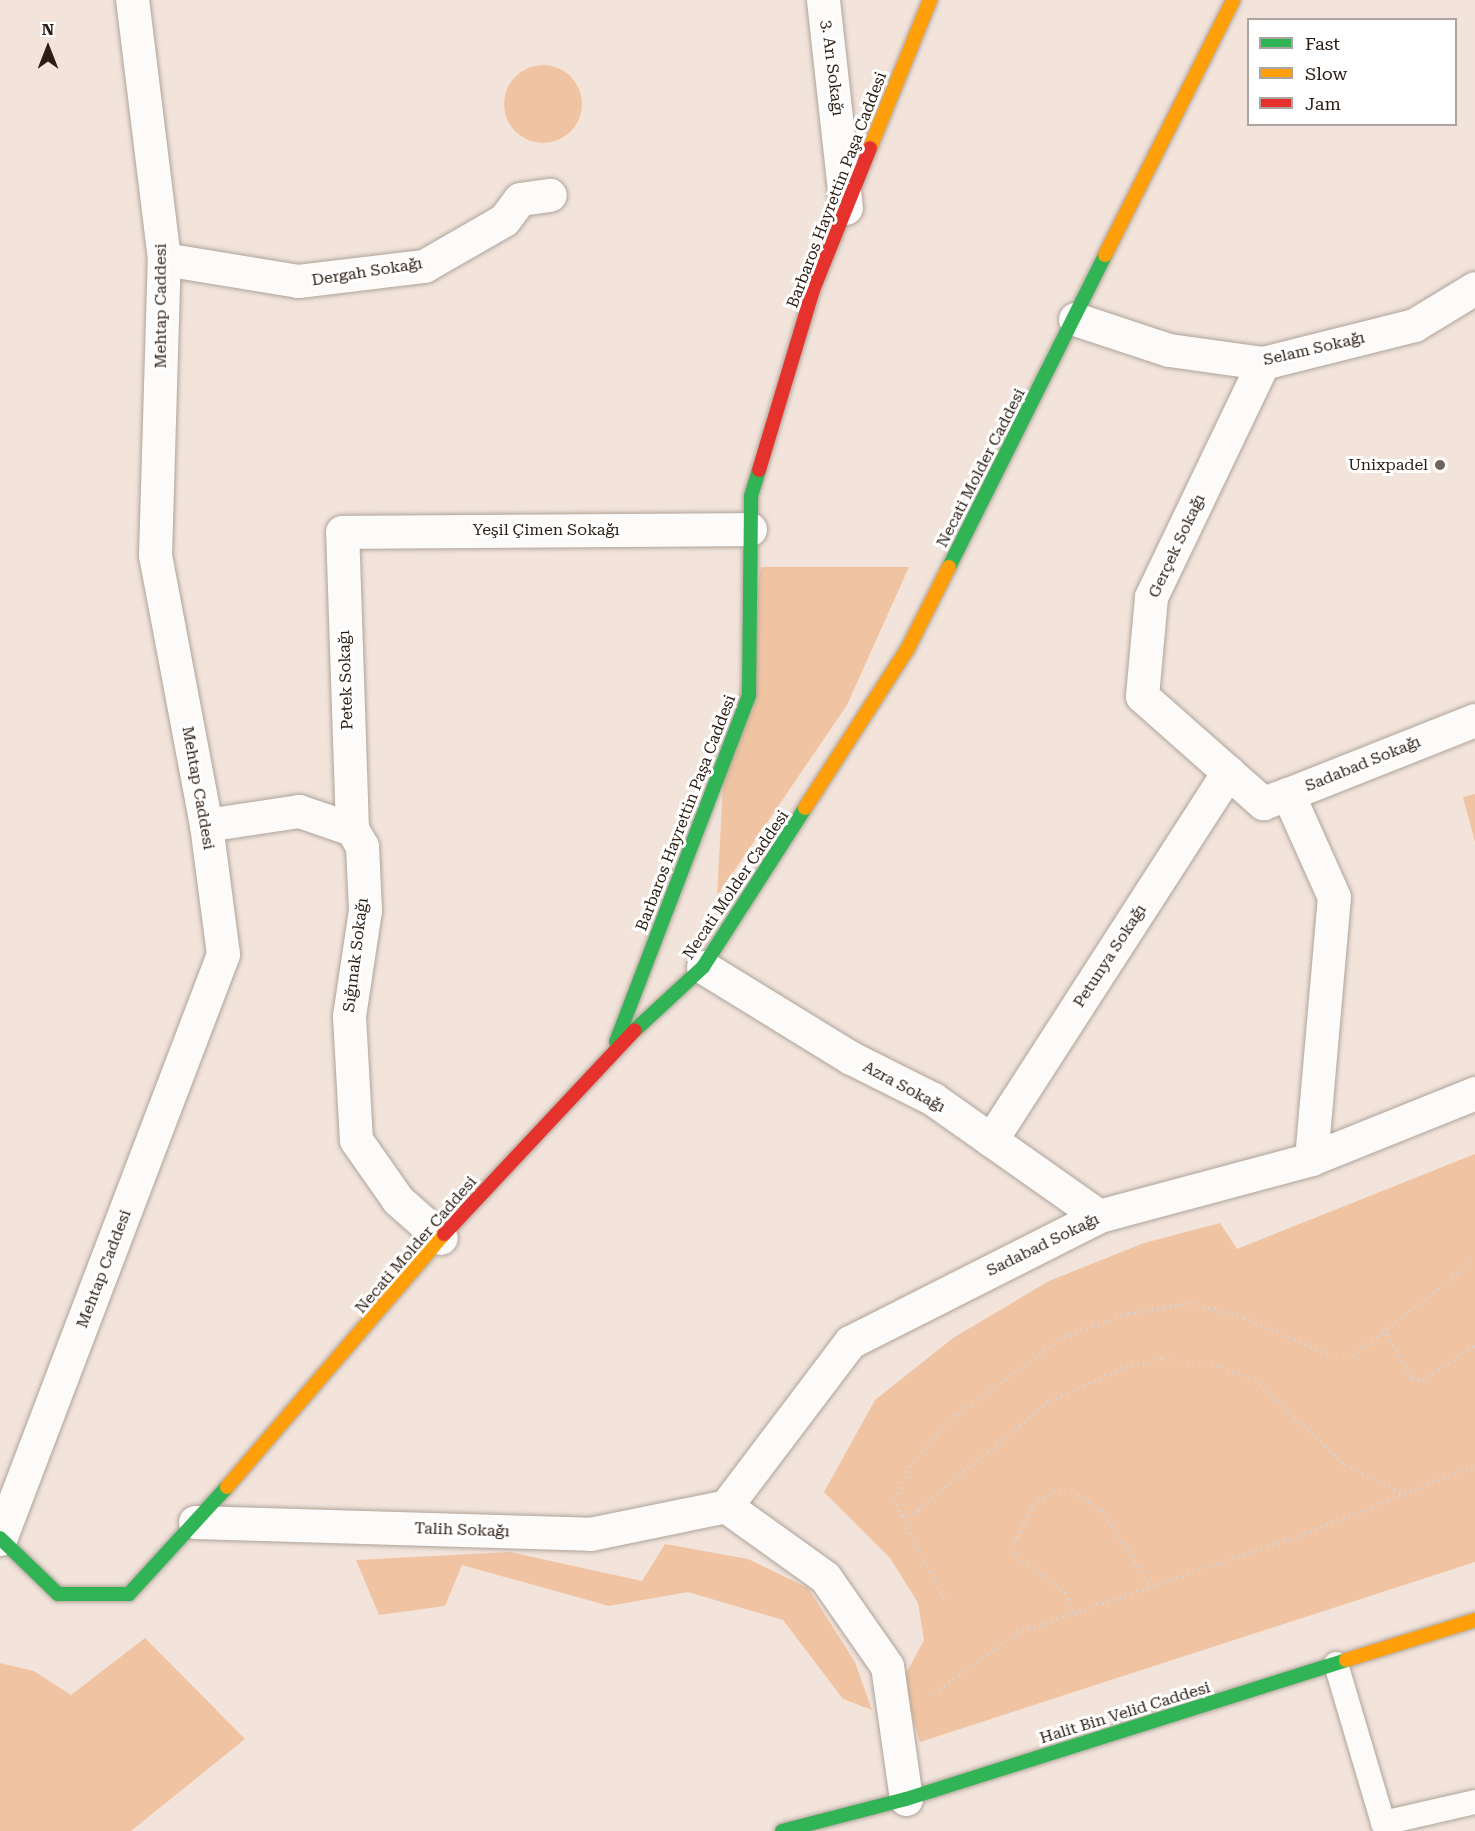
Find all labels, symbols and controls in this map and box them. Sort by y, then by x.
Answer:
north arrow [18,18,78,78]
legend [1247,18,1457,126]
street label: 3. Arı Sokağı [817,19,847,117]
text: N [42,20,54,39]
text: Fast [1305,33,1340,54]
text: Slow [1305,63,1347,84]
street label: Barbaros Hayrettin Paşa Caddesi [783,69,891,311]
text: Jam [1305,93,1341,114]
street label: Mehtap Caddesi [151,243,171,369]
street label: Dergah Sokağı [310,254,424,290]
street label: Selam Sokağı [1261,328,1367,370]
street label: Necati Molder Caddesi [933,385,1029,551]
place label: Unixpadel [1348,455,1428,475]
marker: Unixpadel [1433,458,1447,472]
street label: Gerçek Sokağı [1145,491,1209,601]
street label: Yeşil Çimen Sokağı [472,520,620,540]
street label: Petek Sokağı [335,630,357,730]
street label: Barbaros Hayrettin Paşa Caddesi [632,692,740,934]
street label: Mehtap Caddesi [178,725,218,851]
street label: Sadabad Sokağı [1302,732,1424,796]
street label: Necati Molder Caddesi [679,807,793,963]
street label: Sığınak Sokağı [339,897,373,1013]
street label: Petunya Sokağı [1069,901,1151,1011]
street label: Azra Sokağı [860,1057,948,1117]
street label: Necati Molder Caddesi [351,1172,481,1318]
street label: Mehtap Caddesi [73,1207,135,1331]
street label: Sadabad Sokağı [984,1209,1102,1281]
street label: Talih Sokağı [414,1519,510,1541]
street label: Halit Bin Velid Caddesi [1037,1678,1213,1748]

